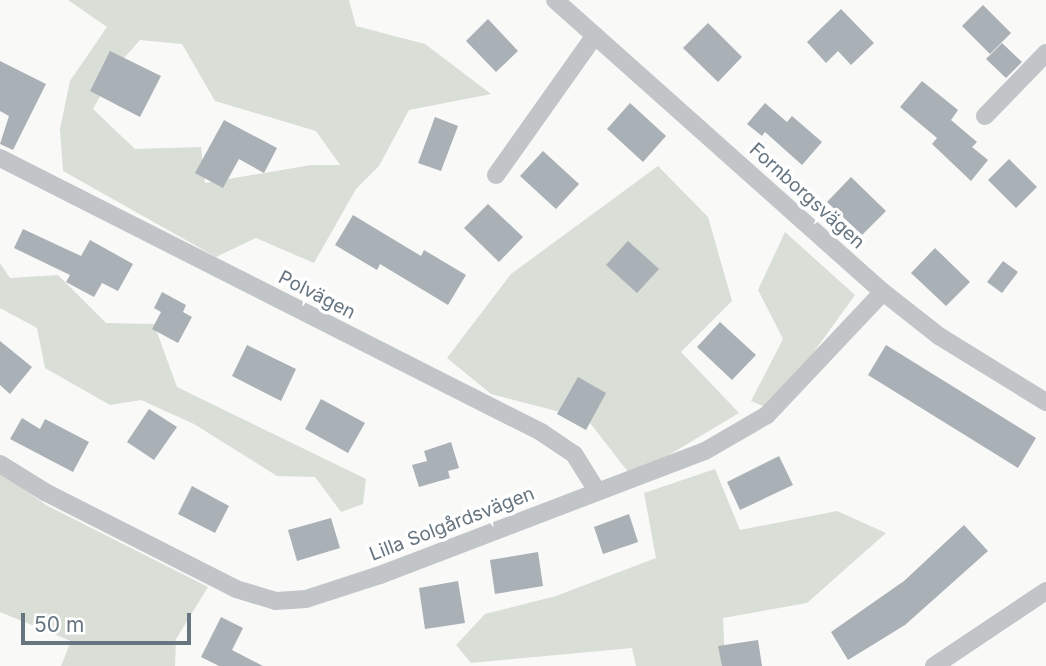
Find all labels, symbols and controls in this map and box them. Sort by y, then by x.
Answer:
street label: Fornborgsvägen [745,138,869,254]
street label: Polvägen [275,266,359,324]
street label: Lilla Solgårdsvägen [366,482,538,566]
scale bar [24,600,194,644]
text: 50 m [34,612,84,637]

